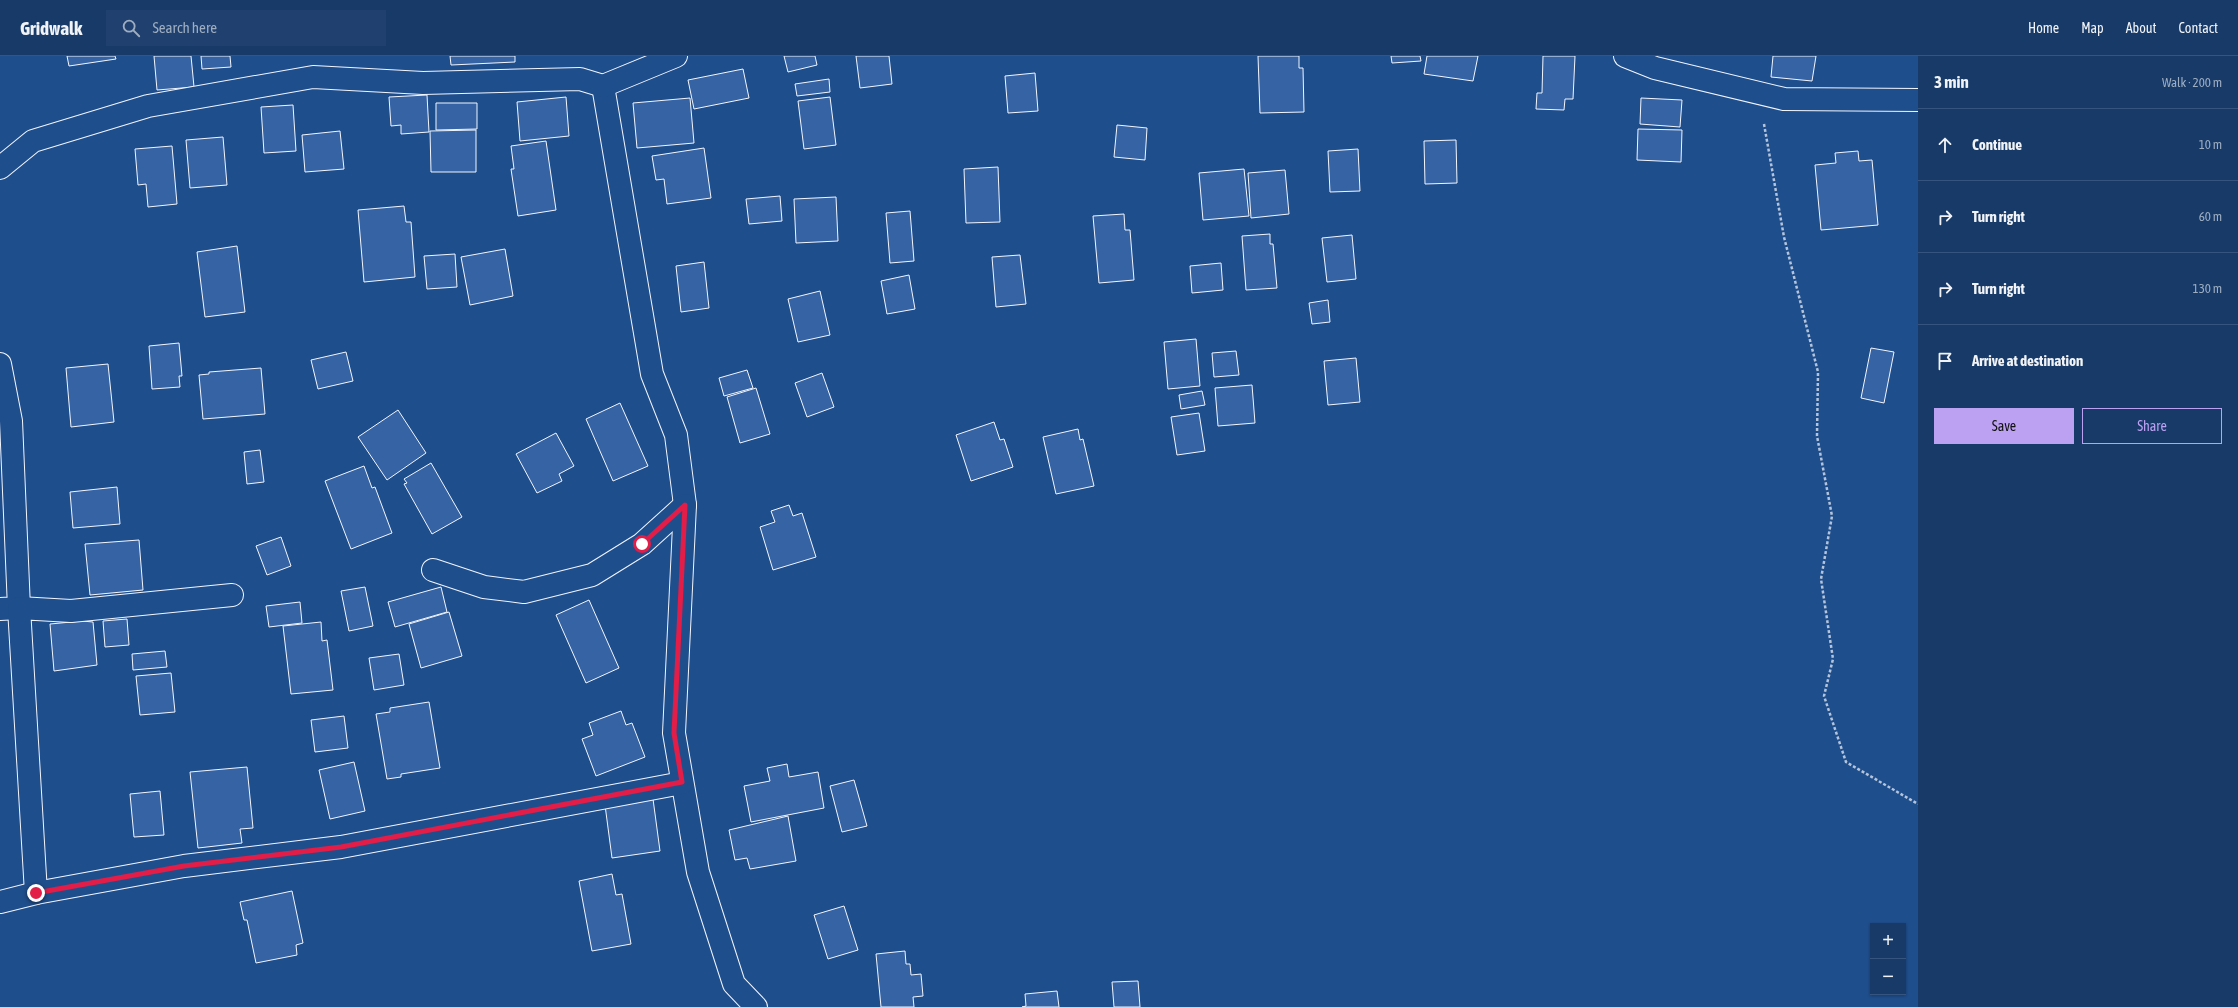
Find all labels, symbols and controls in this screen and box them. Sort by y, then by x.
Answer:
search box [106,10,386,46]
text: Gridwalk [20,17,82,39]
icon: search [120,17,142,39]
text: Search here [152,19,217,36]
text: Home [2028,20,2059,36]
text: Map [2081,20,2104,36]
text: About [2126,20,2157,36]
text: Contact [2179,20,2218,36]
text: 3 min [1934,72,1969,92]
text: Walk · 200 m [2162,75,2222,90]
icon: ahead [1934,134,1956,156]
text: Continue [1972,136,2022,153]
text: 10 m [2199,137,2222,152]
icon: right [1934,206,1956,228]
text: Turn right [1972,208,2025,225]
text: 60 m [2199,209,2222,224]
icon: right [1934,278,1956,300]
text: Turn right [1972,280,2025,297]
text: 130 m [2193,281,2222,296]
icon: arrive [1934,350,1956,372]
text: Arrive at destination [1972,352,2083,369]
button: Save [1934,408,2074,444]
button: Share [2082,408,2222,444]
route start [633,535,651,553]
route end [27,884,45,902]
map controls [1870,923,1906,995]
button: + [1870,923,1906,959]
button: − [1870,959,1906,995]

